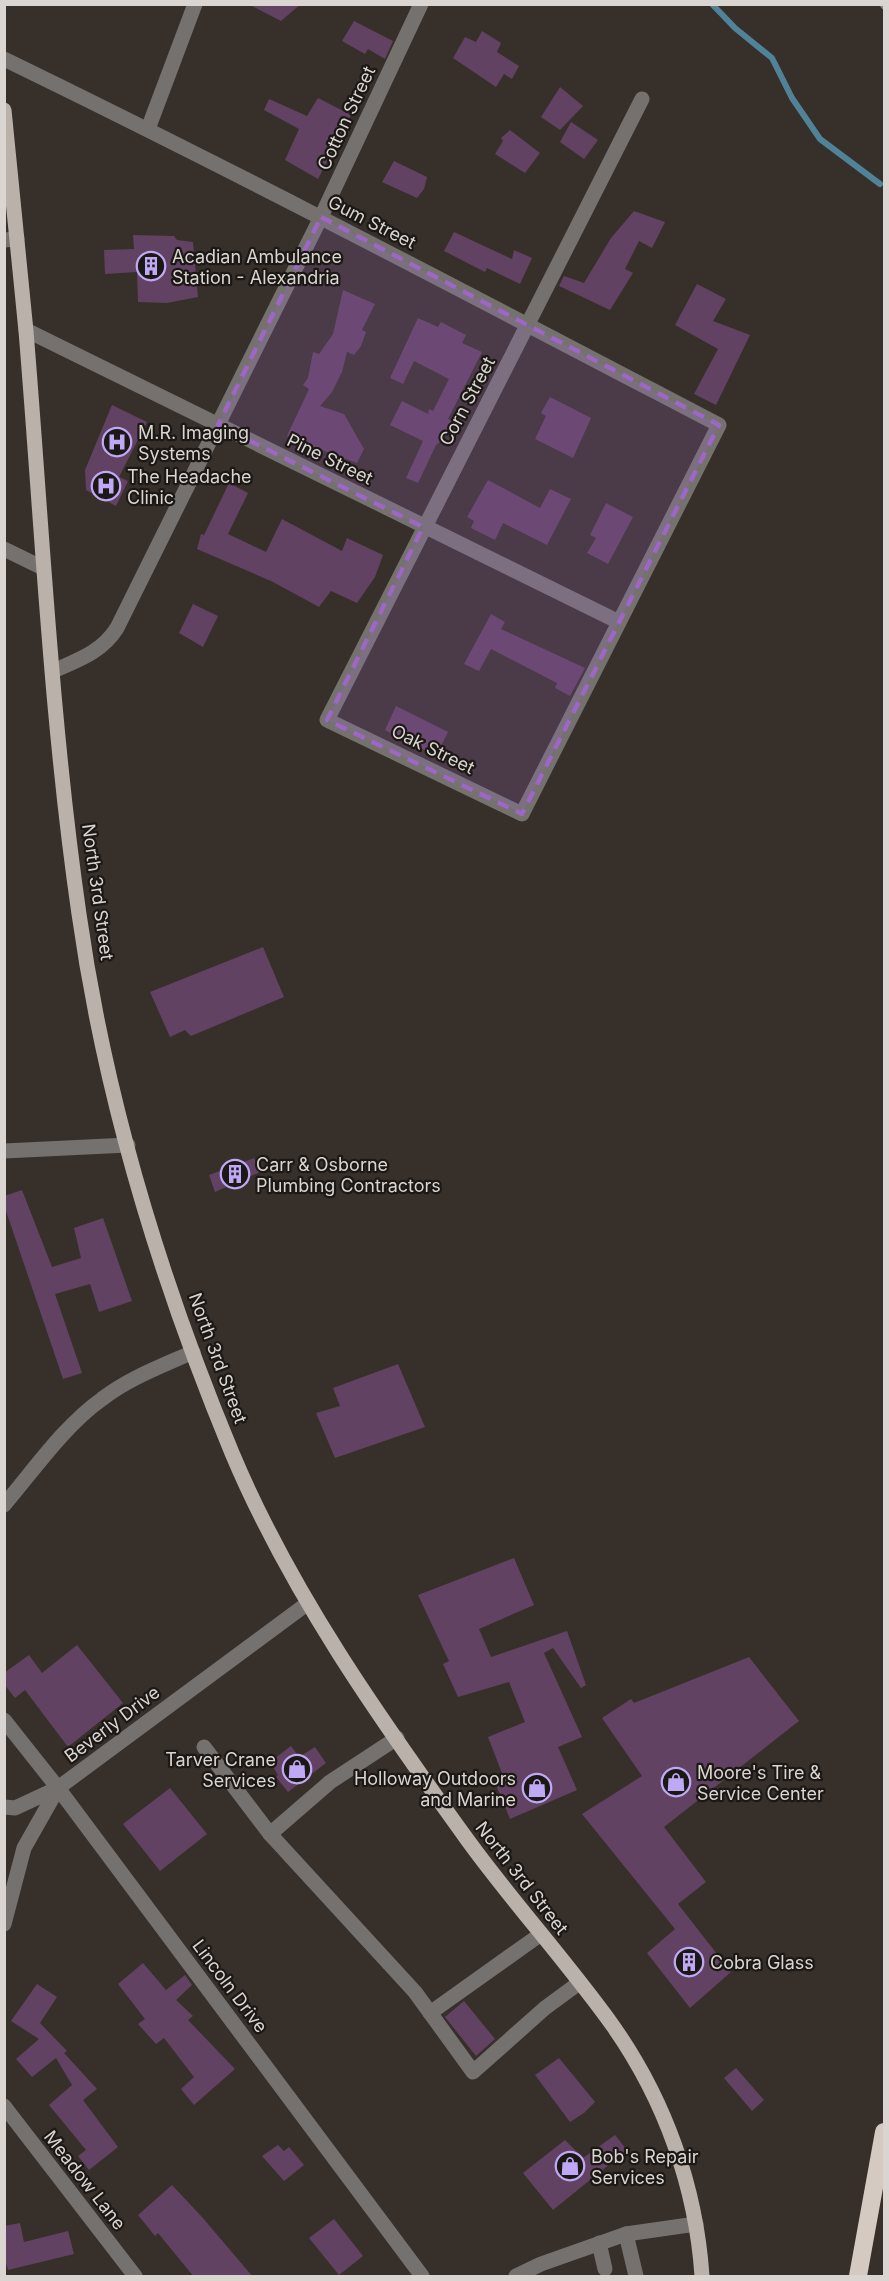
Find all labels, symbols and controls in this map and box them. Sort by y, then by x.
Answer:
street label: Cotton Street [313,63,379,173]
street label: Gum Street [325,191,419,253]
place label: Acadian Ambulance Station - Alexandria [172,246,342,288]
building icon: Acadian Ambulance Station - Alexandria [135,250,167,282]
street label: Corn Street [435,353,499,449]
place label: M.R. Imaging Systems [138,422,249,464]
hospital icon: M.R. Imaging Systems [101,426,133,458]
street label: Pine Street [284,429,376,489]
place label: The Headache Clinic [127,466,252,508]
hospital icon: The Headache Clinic [90,470,122,502]
street label: Oak Street [388,720,478,778]
street label: North 3rd Street [78,822,118,962]
place label: Carr & Osborne Plumbing Contractors [256,1154,441,1196]
building icon: Carr & Osborne Plumbing Contractors [219,1158,251,1190]
street label: North 3rd Street [185,1290,251,1426]
street label: Beverly Drive [60,1681,164,1767]
place label: Tarver Crane Services [165,1749,276,1791]
shop icon: Tarver Crane Services [281,1753,313,1785]
place label: Moore's Tire & Service Center [697,1762,824,1804]
shop icon: Moore's Tire & Service Center [660,1766,692,1798]
place label: Holloway Outdoors and Marine [354,1768,516,1810]
shop icon: Holloway Outdoors and Marine [521,1772,553,1804]
street label: North 3rd Street [471,1817,573,1939]
street label: Lincoln Drive [188,1935,272,2037]
building icon: Cobra Glass [673,1946,705,1978]
place label: Cobra Glass [710,1952,814,1973]
street label: Meadow Lane [40,2126,130,2234]
place label: Bob's Repair Services [591,2146,699,2188]
shop icon: Bob's Repair Services [554,2150,586,2182]

